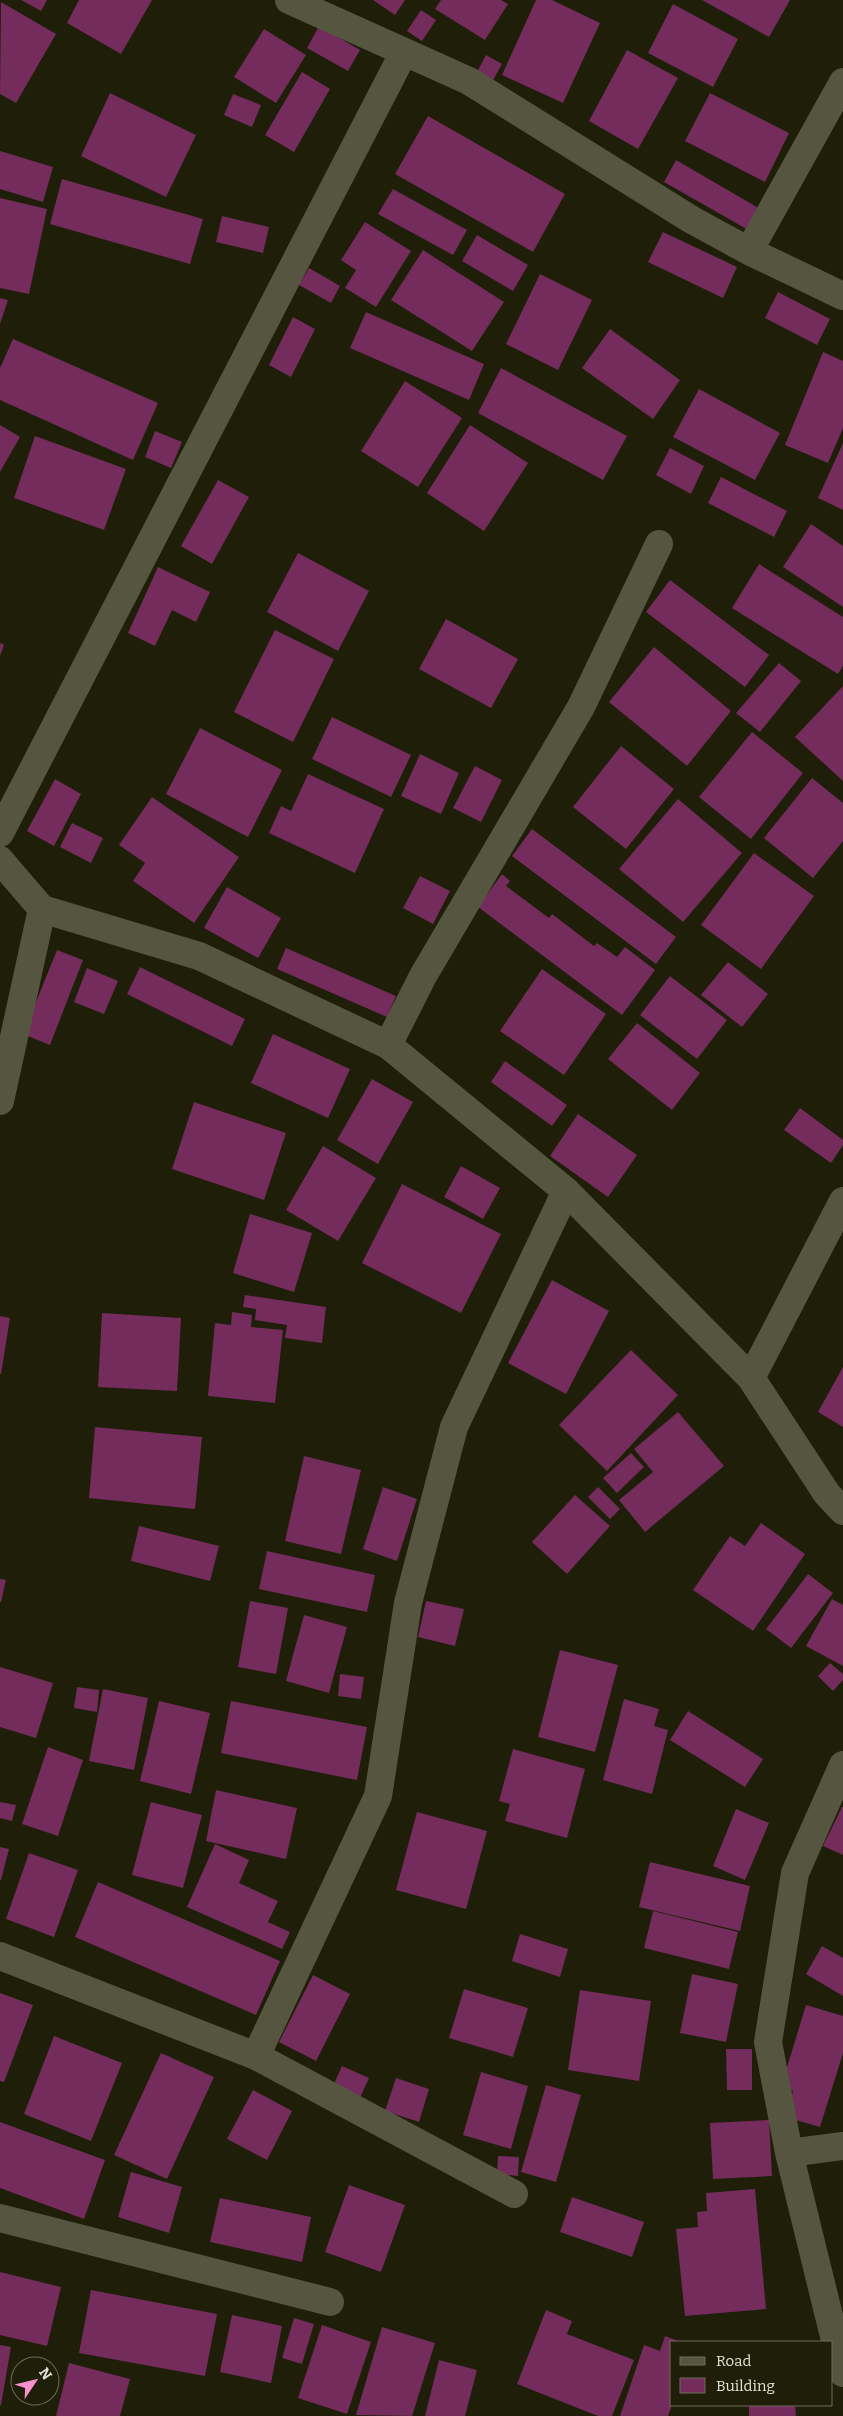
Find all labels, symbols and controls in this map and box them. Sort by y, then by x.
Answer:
legend [670,2341,833,2406]
text: Road [716,2352,751,2370]
north arrow [10,2356,60,2406]
text: N [35,2365,55,2383]
text: Building [716,2377,775,2395]

